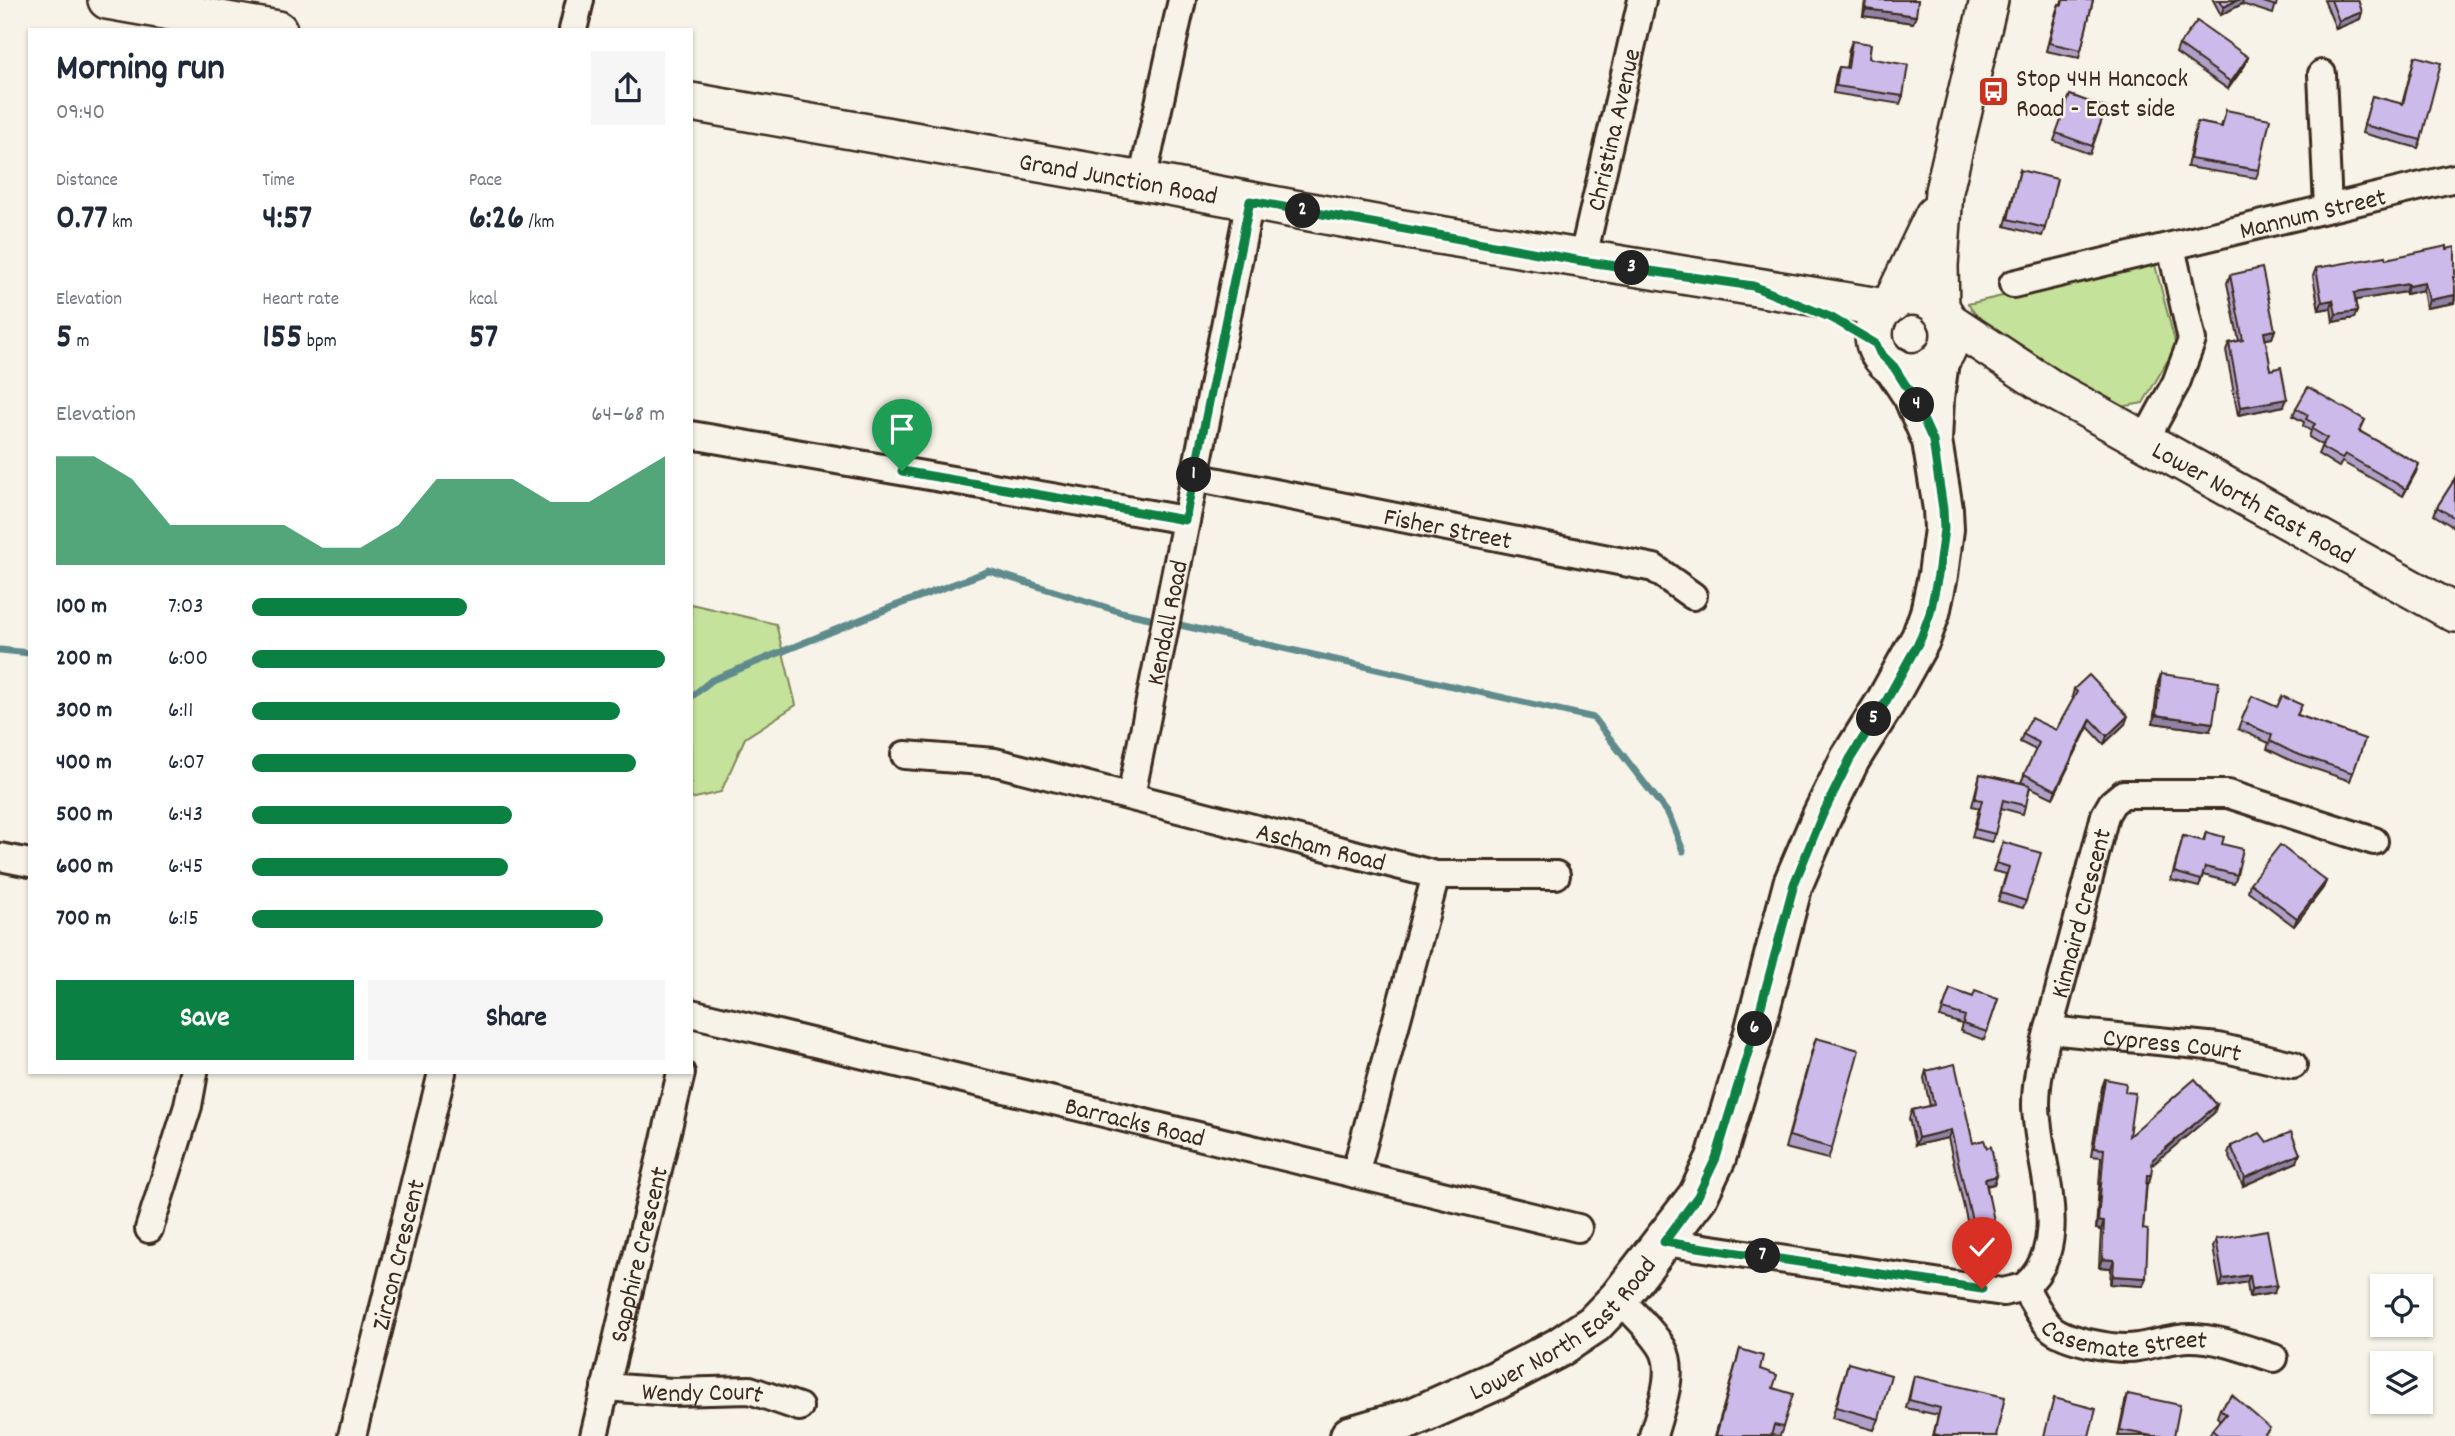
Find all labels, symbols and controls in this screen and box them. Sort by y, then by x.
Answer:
text: Morning run [56,43,225,98]
street label: Christina Avenue [1579,45,1652,215]
button: share [591,51,665,125]
place label: Stop 44H Hancock Road - East side [2016,62,2188,129]
bus stop icon: Stop 44H Hancock Road - East side [1976,75,2010,109]
text: 09:40 [56,97,105,130]
street label: Grand Junction Road [1016,145,1220,217]
text: Distance [56,168,118,195]
text: Time [262,168,295,195]
text: Pace [469,168,502,195]
street label: Mannum Street [2236,180,2391,251]
pin: 2 [1286,194,1320,228]
text: 0.77 [56,195,108,245]
text: 4:57 [262,195,312,245]
text: 6:26 [469,195,524,245]
text: 2 [1298,197,1307,224]
text: km [108,210,133,237]
text: /km [524,210,555,237]
pin: 3 [1614,250,1650,286]
text: 3 [1627,254,1636,281]
text: Elevation [56,287,122,314]
text: Heart rate [262,287,339,314]
text: kcal [469,287,498,314]
text: 5 [56,314,72,364]
text: 155 [262,314,302,364]
text: 57 [469,314,498,364]
text: m [72,329,90,356]
text: bpm [302,329,337,356]
pin: 4 [1899,388,1934,422]
text: 4 [1913,391,1920,418]
text: Elevation [56,399,136,432]
text: 64–68 m [591,399,665,432]
pin [872,399,932,471]
icon: arrive [883,410,921,448]
street label: Lower North East Road [2144,433,2361,576]
pin: 1 [1176,458,1212,492]
text: 1 [1191,461,1196,488]
street label: Fisher Street [1380,500,1515,561]
street label: Kendall Road [1139,557,1200,689]
text: 100 m [56,591,107,624]
text: 7:03 [168,591,203,624]
text: 200 m [56,643,112,676]
text: 6:00 [168,643,208,676]
text: 300 m [56,695,112,728]
text: 6:11 [168,695,193,728]
pin: 5 [1856,702,1892,736]
text: 5 [1869,705,1878,732]
text: 400 m [56,747,112,780]
text: 6:07 [168,747,204,780]
text: 500 m [56,799,113,832]
text: 6:43 [168,799,203,832]
street label: Ascham Road [1252,815,1389,883]
street label: Kinnaird Crescent [2043,825,2123,1003]
text: 600 m [56,851,113,884]
text: 6:45 [168,851,203,884]
text: 700 m [56,903,111,936]
text: 6:15 [168,903,199,936]
button: Save [56,980,354,1060]
button: Share [368,980,665,1060]
pin: 6 [1738,1012,1772,1046]
text: 6 [1750,1015,1759,1042]
street label: Cypress Court [2101,1021,2245,1074]
street label: Barracks Road [1061,1089,1208,1159]
street label: Sapphire Crescent [602,1163,680,1347]
street label: Zircon Crescent [364,1176,437,1335]
pin [1952,1217,2012,1289]
icon: check [1963,1228,2001,1266]
pin: 7 [1746,1238,1780,1274]
text: 7 [1759,1242,1766,1269]
street label: Lower North East Road [1464,1250,1667,1412]
map controls [2370,1274,2433,1414]
button: locate [2370,1274,2433,1337]
street label: Casemate Street [2030,1312,2209,1370]
button: layers [2370,1351,2433,1414]
street label: Wendy Court [640,1375,768,1415]

